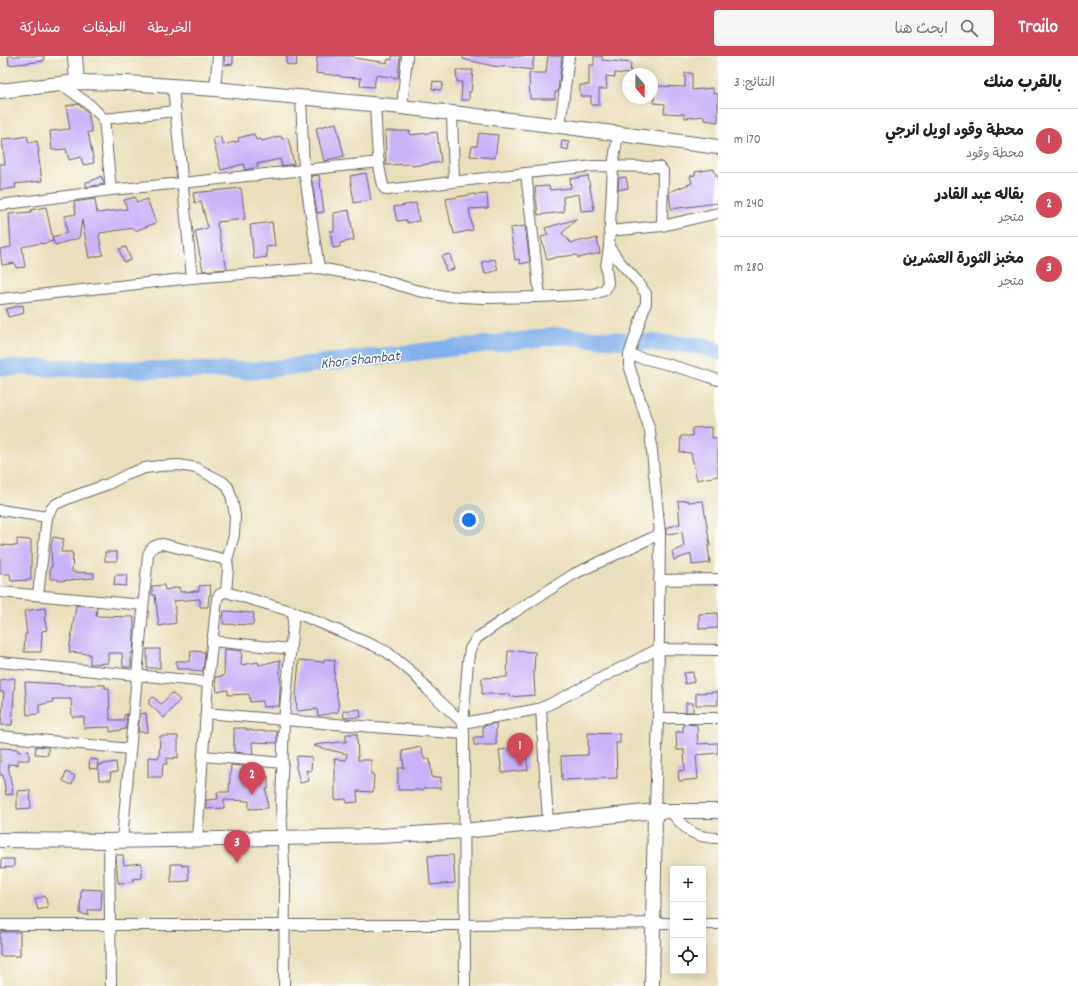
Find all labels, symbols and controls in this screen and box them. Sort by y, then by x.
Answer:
search box [714,10,994,46]
text: Trailo [1018,15,1058,42]
icon: search [958,17,980,39]
text: مشاركة [20,19,60,39]
text: الطبقات [82,19,126,39]
text: الخريطة [148,19,191,39]
text: ابحث هنا [894,19,948,41]
north arrow [622,68,658,104]
text: بالقرب منك [984,72,1062,96]
text: النتائج: 3 [734,74,775,93]
text: محطة وقود اويل انرجي [885,121,1024,143]
text: 170 m [734,131,761,150]
text: 1 [1048,131,1050,150]
text: محطة وقود [966,145,1024,164]
text: بقاله عبد القادر [935,185,1024,207]
text: 240 m [734,195,764,214]
text: 2 [1046,195,1052,214]
text: متجر [999,209,1024,228]
text: مخبز الثورة العشرين [903,249,1024,271]
text: 280 m [734,259,764,278]
text: 3 [1046,259,1052,278]
text: متجر [999,273,1024,292]
water label: Khor Shambat [320,346,402,376]
your location [459,510,479,530]
pin: 1 [507,733,533,766]
pin: 2 [239,762,265,795]
pin: 3 [224,830,250,863]
map controls [670,866,706,974]
button: + [670,866,706,902]
button: − [670,902,706,938]
button: locate [670,938,706,974]

